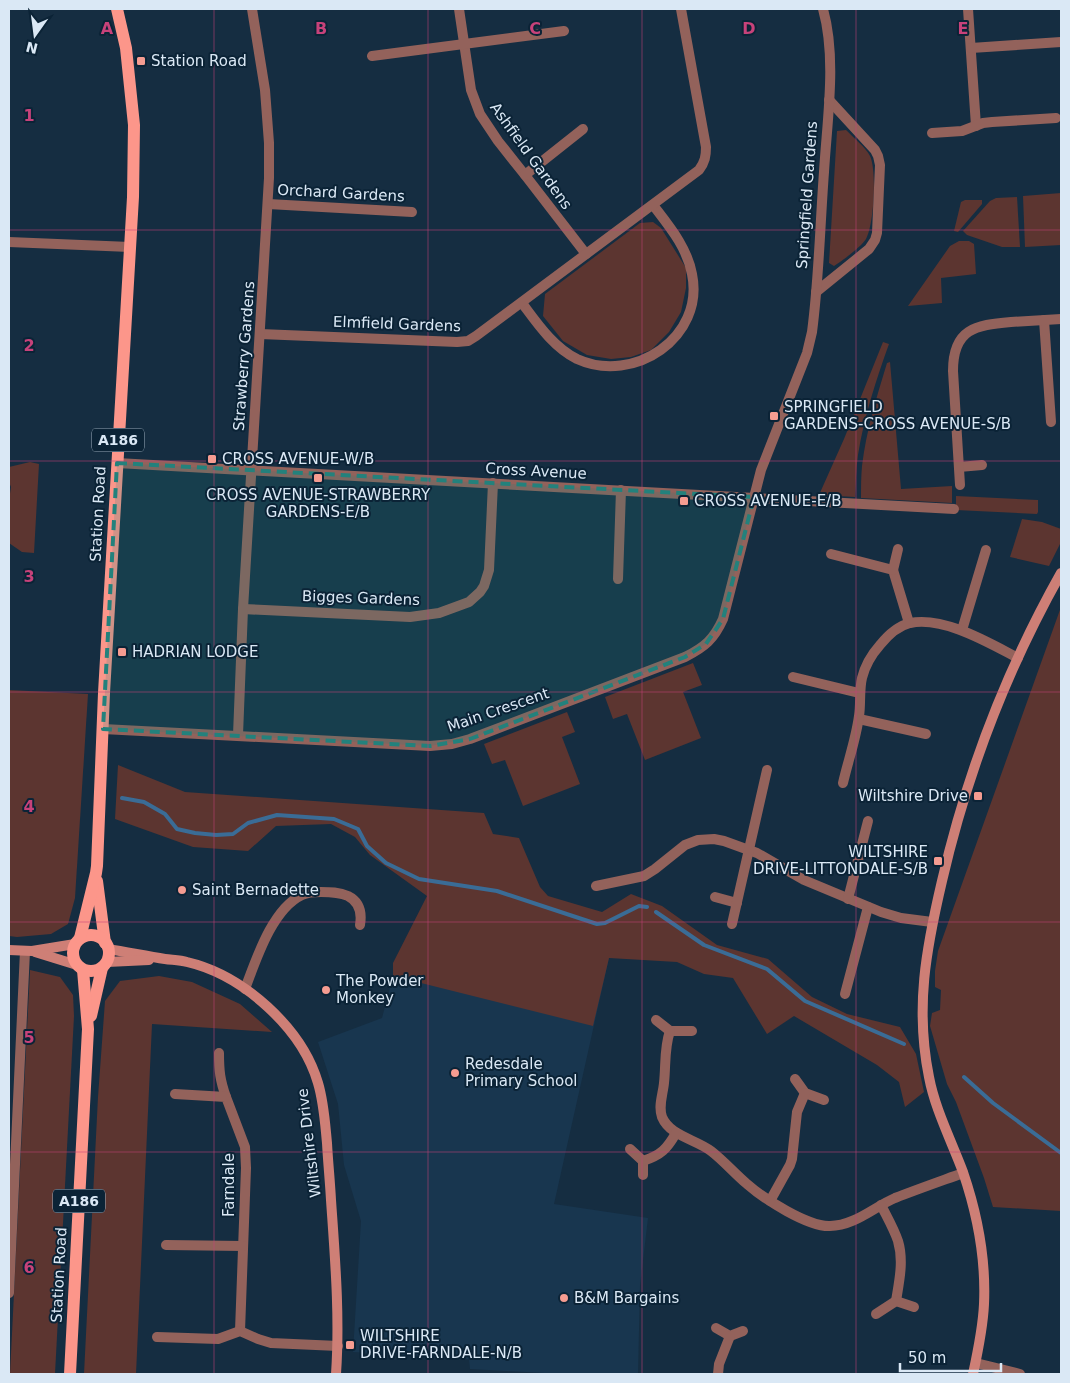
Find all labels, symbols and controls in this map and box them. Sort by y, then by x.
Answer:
north arrow [10,10,60,60]
text: A [101,19,114,38]
text: B [315,19,327,38]
text: C [529,19,541,38]
text: D [742,19,756,38]
text: E [958,19,968,38]
text: N [24,38,39,57]
place label: Station Road [151,52,247,70]
marker: Station Road [135,55,147,67]
street label: Ashfield Gardens [486,99,576,213]
text: 1 [23,106,35,125]
street label: Springfield Gardens [793,120,821,270]
street label: Orchard Gardens [277,181,405,205]
street label: Strawberry Gardens [230,280,258,432]
street label: Elmfield Gardens [333,313,462,335]
text: 2 [23,336,35,355]
place label: SPRINGFIELD GARDENS-CROSS AVENUE-S/B [784,398,1011,433]
marker: SPRINGFIELD GARDENS-CROSS AVENUE-S/B [768,410,780,422]
road number: A186 [92,428,144,452]
place label: CROSS AVENUE-W/B [222,450,374,468]
marker: CROSS AVENUE-W/B [206,453,218,465]
street label: Cross Avenue [485,459,587,483]
street label: Station Road [87,466,109,562]
marker: CROSS AVENUE-STRAWBERRY GARDENS-E/B [312,472,324,484]
place label: CROSS AVENUE-STRAWBERRY GARDENS-E/B [206,486,431,521]
place label: CROSS AVENUE-E/B [694,492,841,510]
marker: CROSS AVENUE-E/B [678,495,690,507]
text: 3 [23,567,35,586]
street label: Bigges Gardens [302,587,421,609]
place label: HADRIAN LODGE [132,643,258,661]
marker: HADRIAN LODGE [116,646,128,658]
street label: Main Crescent [445,684,552,736]
place label: Wiltshire Drive [858,787,968,805]
marker: Wiltshire Drive [972,790,984,802]
text: 4 [23,797,35,816]
place label: WILTSHIRE DRIVE-LITTONDALE-S/B [753,843,928,878]
marker: WILTSHIRE DRIVE-LITTONDALE-S/B [932,855,944,867]
place label: Saint Bernadette [192,881,319,899]
marker: Saint Bernadette [176,884,188,896]
place label: The Powder Monkey [335,972,424,1007]
marker: The Powder Monkey [320,984,332,996]
text: 5 [23,1028,35,1047]
place label: Redesdale Primary School [465,1055,578,1090]
marker: Redesdale Primary School [449,1067,461,1079]
street label: Wiltshire Drive [293,1087,325,1199]
street label: Farndale [220,1153,238,1217]
road number: A186 [53,1190,105,1212]
street label: Station Road [48,1227,70,1323]
text: 6 [23,1258,35,1277]
place label: B&M Bargains [574,1289,679,1307]
marker: B&M Bargains [558,1292,570,1304]
place label: WILTSHIRE DRIVE-FARNDALE-N/B [360,1327,522,1362]
marker: WILTSHIRE DRIVE-FARNDALE-N/B [344,1339,356,1351]
scale bar [900,1340,1001,1372]
text: 50 m [908,1349,946,1367]

